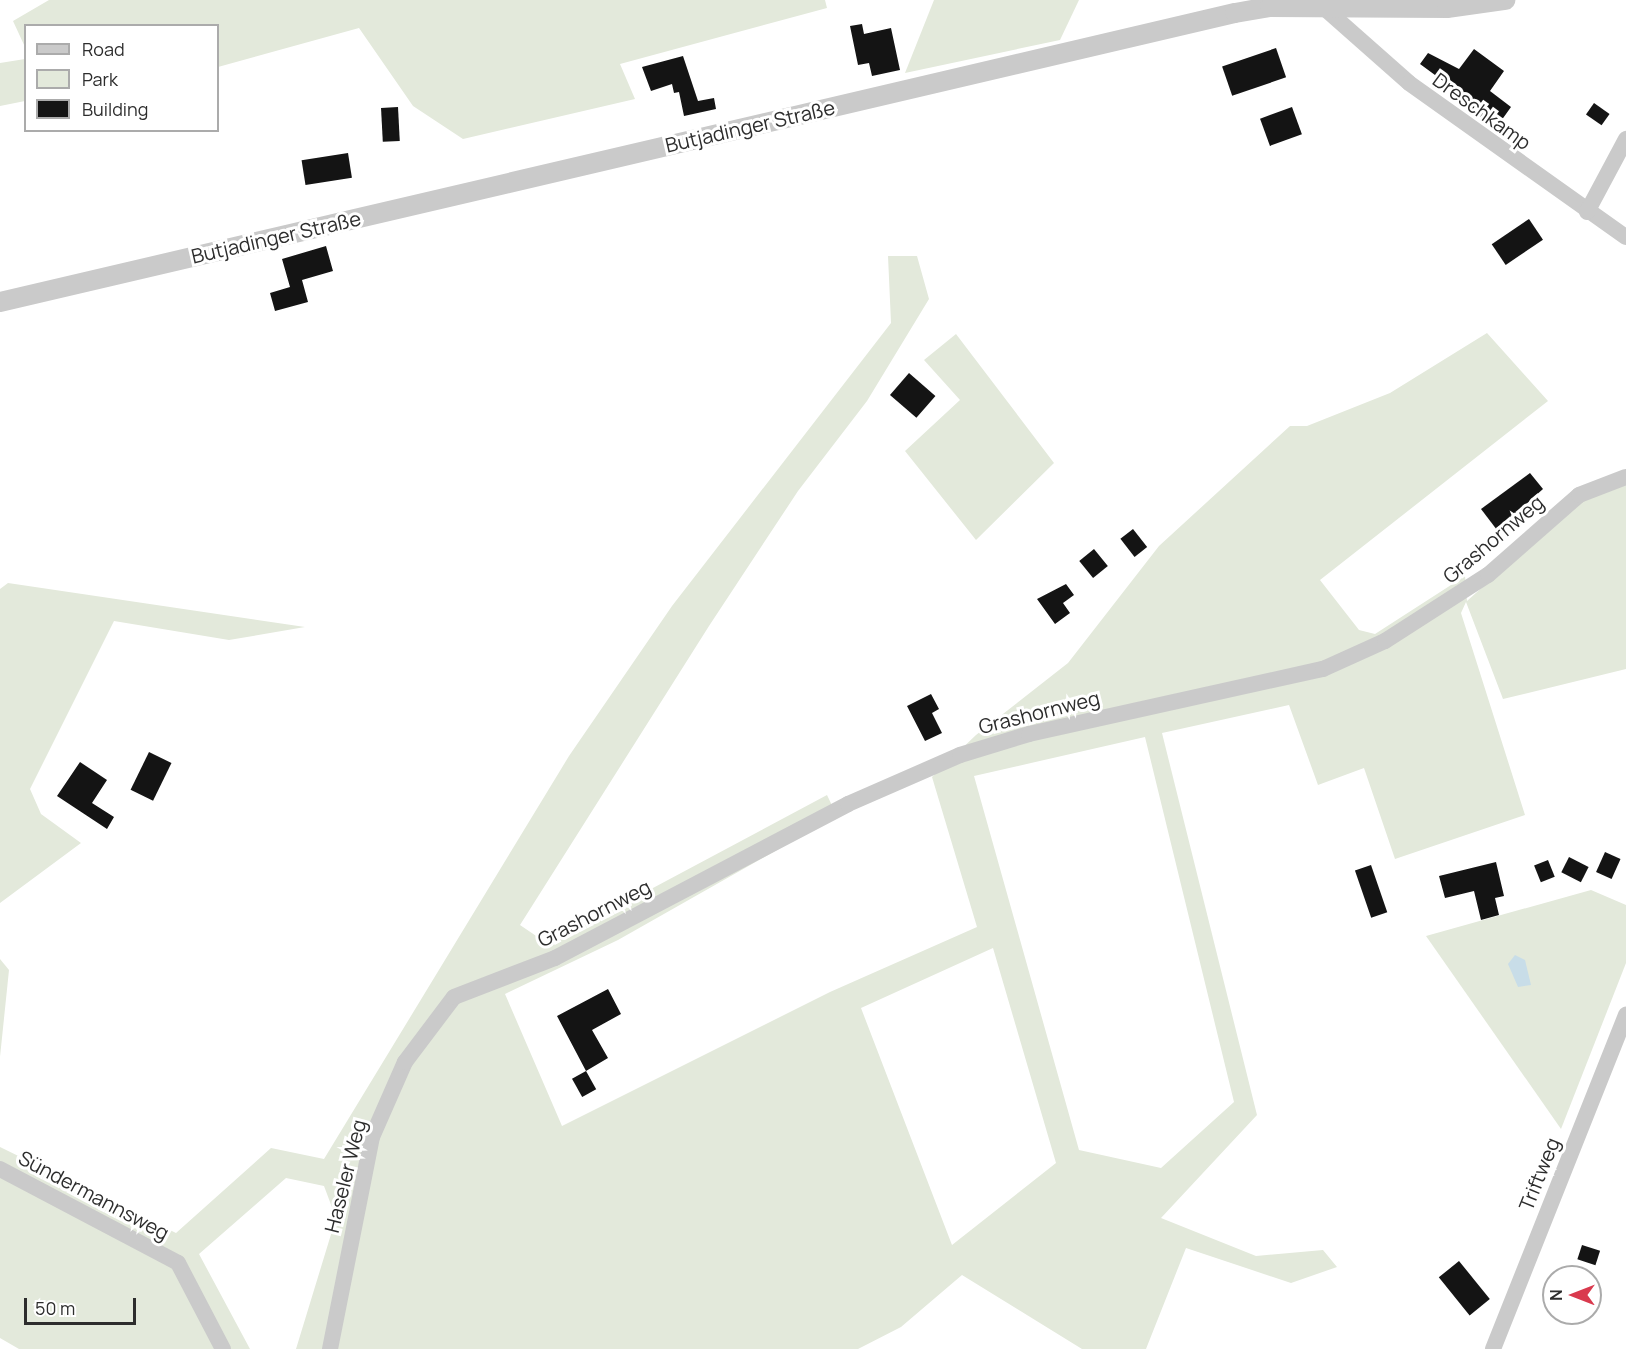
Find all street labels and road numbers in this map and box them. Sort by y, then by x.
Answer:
street label: Dreschkamp [1428,67,1536,155]
street label: Butjadinger Straße [663,95,837,157]
street label: Butjadinger Straße [189,206,363,268]
street label: Grashornweg [1438,490,1548,588]
street label: Grashornweg [976,685,1102,739]
street label: Grashornweg [533,874,655,952]
street label: Haseler Weg [319,1117,371,1235]
street label: Triftweg [1514,1134,1564,1214]
street label: Sündermannsweg [15,1145,173,1245]

